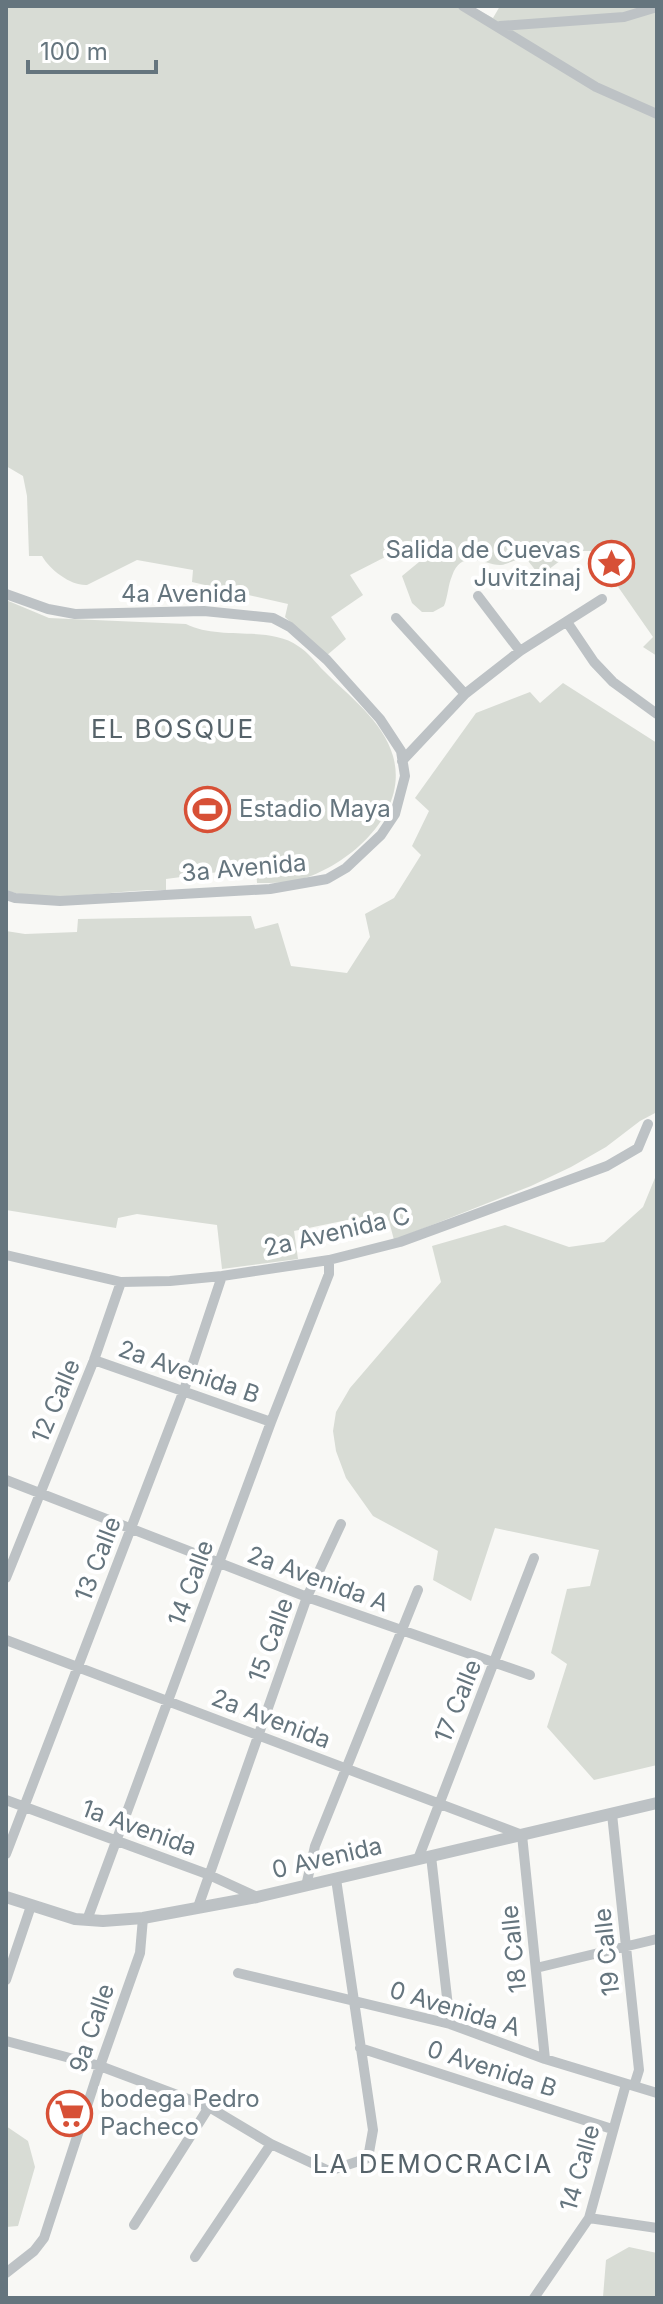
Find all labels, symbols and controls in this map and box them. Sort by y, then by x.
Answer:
scale bar [28,24,156,74]
text: 100 m [40,37,108,66]
place label: Salida de Cuevas Juvitzinaj [385,535,581,592]
place icon: Salida de Cuevas Juvitzinaj [588,540,636,588]
street label: 4a Avenida [121,579,247,608]
district label: EL BOSQUE [91,713,255,744]
sports icon: Estadio Maya [184,785,232,833]
place label: Estadio Maya [239,794,391,823]
street label: 3a Avenida [180,848,308,887]
street label: 2a Avenida C [261,1201,413,1262]
street label: 2a Avenida B [115,1334,264,1409]
street label: 12 Calle [25,1355,86,1447]
street label: 13 Calle [68,1513,127,1605]
street label: 14 Calle [162,1536,219,1629]
street label: 2a Avenida A [244,1540,393,1618]
street label: 15 Calle [242,1594,299,1686]
street label: 17 Calle [428,1655,487,1746]
street label: 2a Avenida [208,1683,335,1754]
street label: 1a Avenida [78,1793,201,1862]
street label: 0 Avenida [269,1831,385,1884]
street label: 18 Calle [494,1904,533,1994]
street label: 19 Calle [587,1907,626,1997]
street label: 0 Avenida A [386,1975,524,2042]
street label: 9a Calle [63,1980,120,2076]
street label: 0 Avenida B [424,2034,561,2103]
place label: bodega Pedro Pacheco [100,2084,260,2141]
supermarket icon: bodega Pedro Pacheco [45,2089,93,2137]
street label: 14 Calle [553,2121,606,2214]
district label: LA DEMOCRACIA [313,2148,553,2179]

